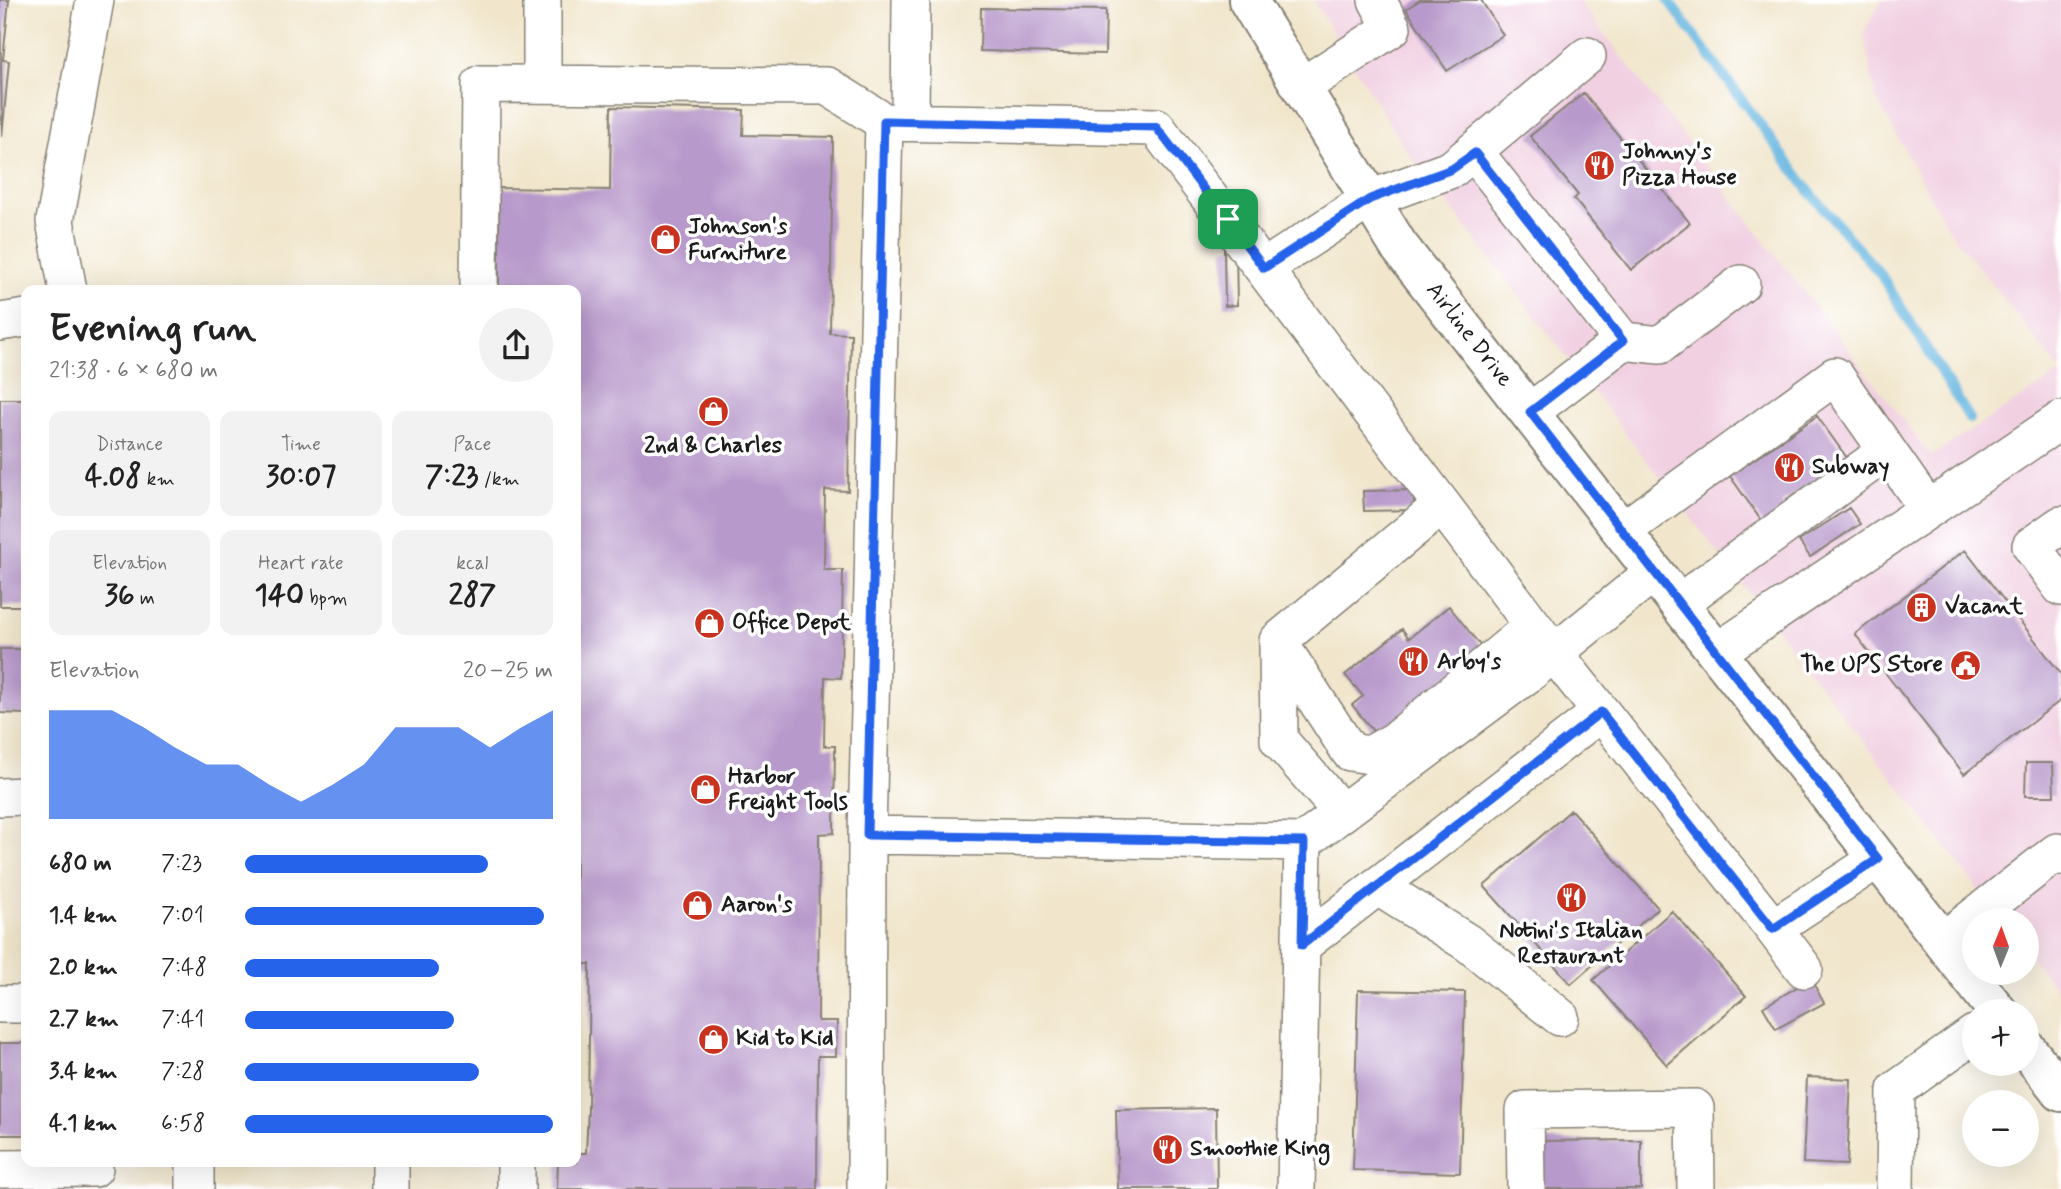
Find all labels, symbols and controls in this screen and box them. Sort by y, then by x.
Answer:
place label: Johnny's Pizza House [1622,137,1737,193]
restaurant icon: Johnny's Pizza House [1582,148,1616,182]
pin [1198,189,1258,249]
icon: arrive [1209,200,1247,238]
place label: Johnson's Furniture [688,212,788,268]
shop icon: Johnson's Furniture [648,223,682,257]
street label: Airline Drive [1419,276,1519,394]
text: Evening run [49,305,256,354]
button: share [479,308,553,382]
text: 21:38 · 6 × 680 m [49,356,218,386]
shop icon: 2nd & Charles [696,395,730,429]
place label: 2nd & Charles [644,431,783,461]
text: Distance [96,432,163,457]
text: Time [281,432,321,457]
text: Pace [453,432,491,457]
restaurant icon: Subway [1772,450,1806,484]
place label: Subway [1812,452,1890,482]
text: 4.08 [85,457,142,496]
text: 30:07 [266,457,336,496]
text: 7:23 [425,457,479,496]
text: km [142,467,175,492]
text: /km [479,467,520,492]
text: Elevation [92,551,167,576]
text: Heart rate [258,551,344,576]
text: kcal [456,551,488,576]
text: 36 [104,576,135,615]
text: 140 [254,576,304,615]
text: 287 [448,576,496,615]
text: m [135,586,155,611]
text: bpm [304,586,348,611]
building icon: Vacant [1905,590,1939,624]
place label: Vacant [1945,592,2024,622]
shop icon: Office Depot [692,606,726,640]
place label: Office Depot [732,608,851,638]
restaurant icon: Arby's [1397,645,1431,679]
place label: Arby's [1437,647,1502,677]
public building icon: The UPS Store [1949,648,1983,682]
place label: The UPS Store [1800,650,1943,680]
text: Elevation [49,656,140,686]
text: 20–25 m [463,656,553,686]
place label: Harbor Freight Tools [728,762,848,818]
shop icon: Harbor Freight Tools [688,773,722,807]
text: 680 m [49,849,112,879]
text: 7:23 [161,849,202,879]
restaurant icon: Notini's Italian Restaurant [1554,880,1588,914]
shop icon: Aaron's [681,888,715,922]
place label: Aaron's [721,890,793,920]
text: 1.4 km [49,901,117,931]
text: 7:01 [161,901,204,931]
north arrow [1962,908,2039,985]
map controls [1962,908,2039,1167]
place label: Notini's Italian Restaurant [1499,916,1643,972]
text: 2.0 km [49,953,118,983]
text: 7:48 [161,953,207,983]
button: + [1962,999,2039,1076]
text: 2.7 km [49,1005,119,1035]
text: 7:41 [161,1005,204,1035]
shop icon: Kid to Kid [696,1022,730,1056]
place label: Kid to Kid [736,1024,834,1054]
text: 3.4 km [49,1057,117,1087]
text: 7:28 [161,1057,205,1087]
button: − [1962,1090,2039,1167]
text: 4.1 km [49,1109,117,1139]
text: 6:58 [161,1109,205,1139]
restaurant icon: Smoothie King [1150,1132,1184,1166]
place label: Smoothie King [1190,1134,1330,1166]

